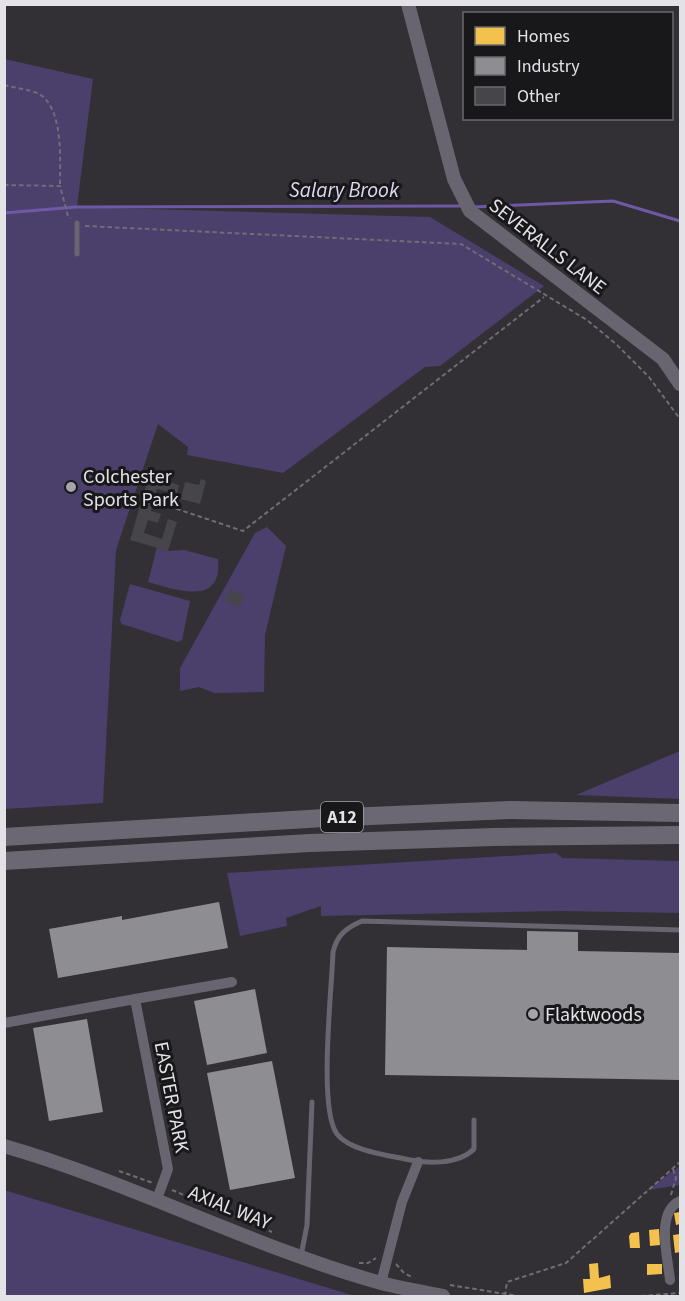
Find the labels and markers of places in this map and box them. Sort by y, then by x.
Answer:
place label: Colchester Sports Park [83,463,179,514]
marker: Colchester Sports Park [64,480,78,494]
place label: Flaktwoods [545,1001,642,1029]
marker: Flaktwoods [526,1007,540,1021]

